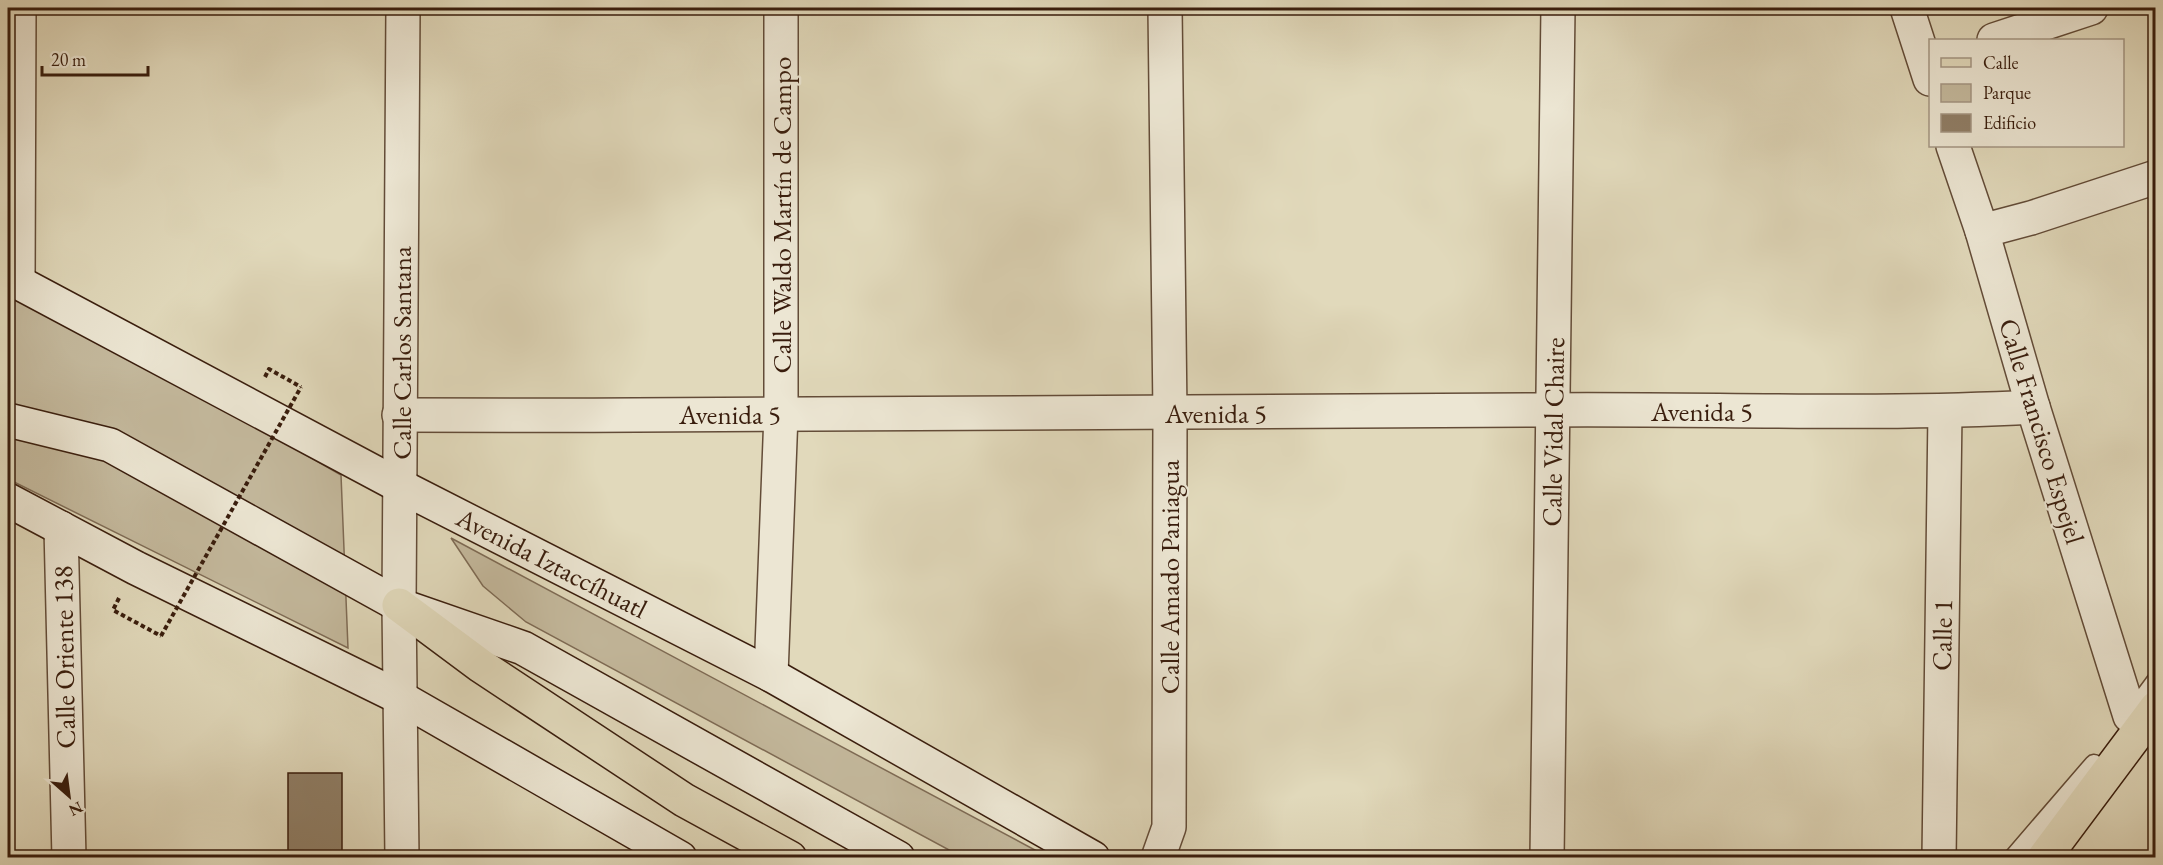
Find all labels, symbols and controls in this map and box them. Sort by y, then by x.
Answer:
scale bar [42,39,148,77]
legend [1929,39,2124,147]
text: 20 m [51,48,86,71]
text: Calle [1983,51,2019,74]
street label: Calle Waldo Martín de Campo [764,57,799,373]
text: Parque [1983,81,2031,104]
text: Edificio [1983,111,2036,134]
street label: Calle Carlos Santana [384,246,419,460]
street label: Calle Francisco Espejel [1991,314,2093,548]
street label: Calle Vidal Chaire [1534,337,1572,527]
street label: Avenida 5 [1650,394,1753,429]
street label: Avenida 5 [1164,396,1267,431]
street label: Avenida 5 [678,397,781,432]
street label: Calle Amado Paniagua [1152,460,1187,694]
street label: Avenida Iztaccíhuatl [450,499,653,626]
street label: Calle Oriente 138 [45,565,83,749]
street label: Calle 1 [1924,599,1960,671]
north arrow [39,766,99,826]
text: N [65,796,86,821]

